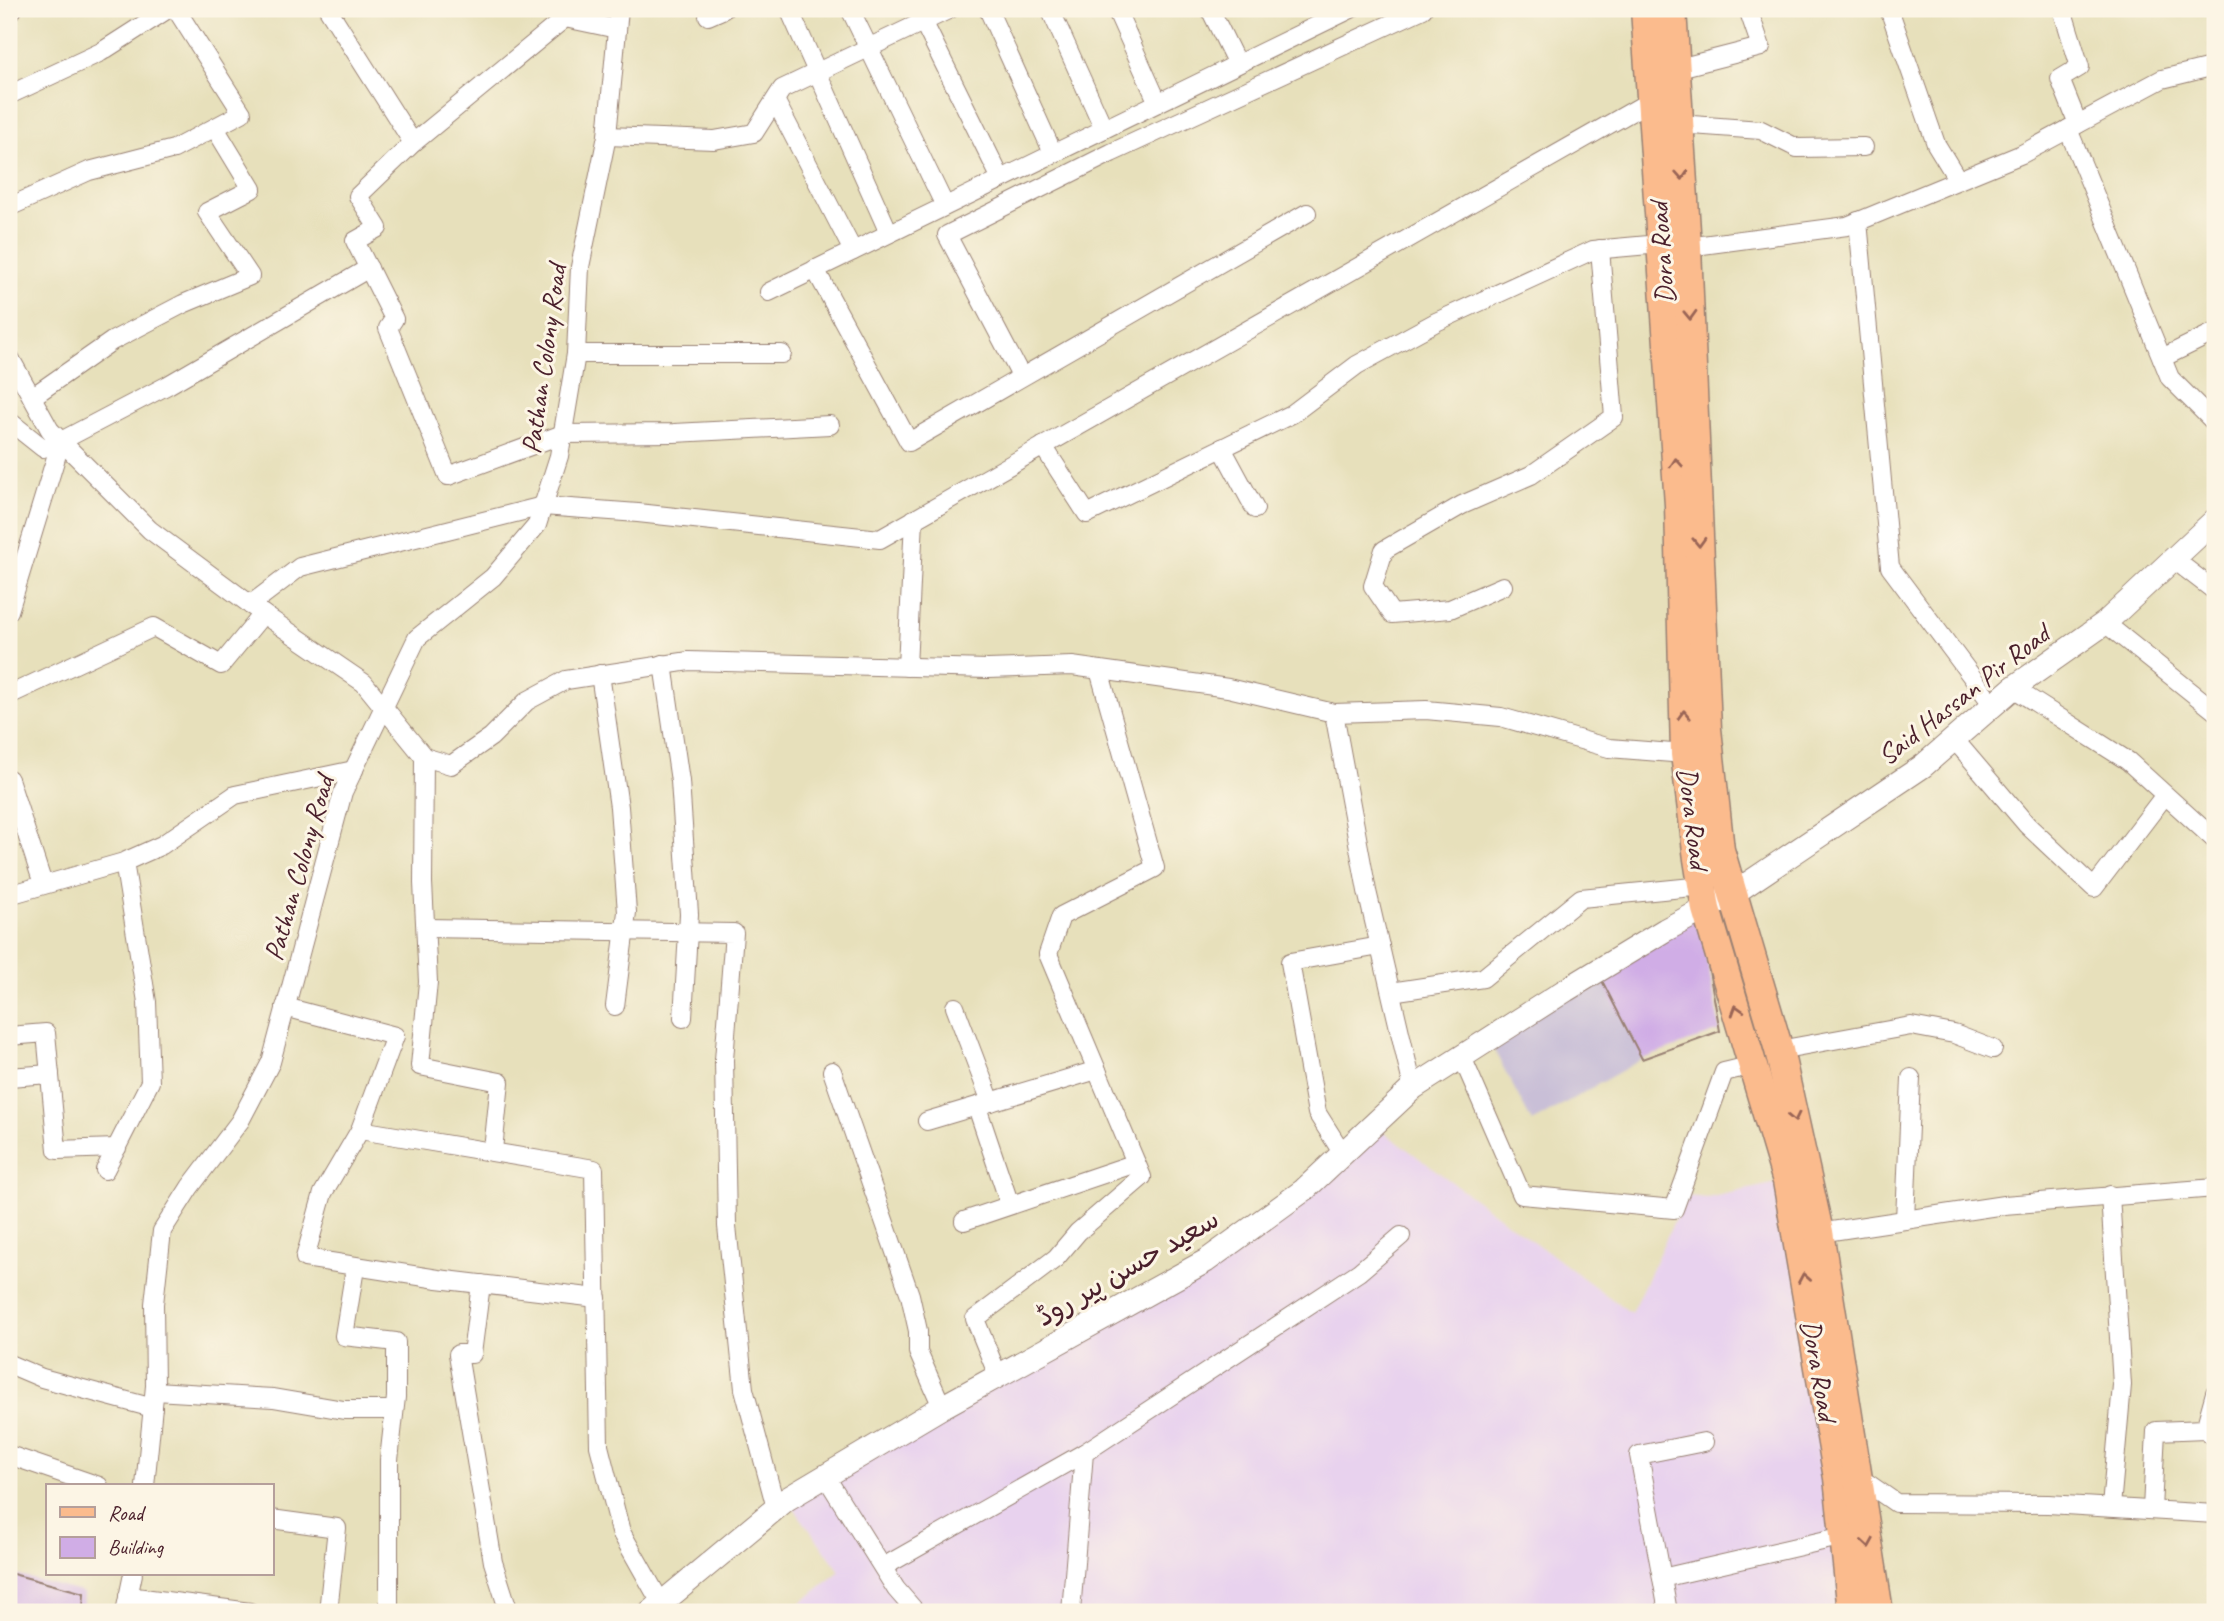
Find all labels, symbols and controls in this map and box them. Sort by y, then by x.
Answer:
one-way arrow [1674,170,1689,181]
street label: Dora Road [1640,197,1682,305]
street label: Pathan Colony Road [513,258,575,456]
one-way arrow [1683,309,1698,320]
one-way arrow [1669,458,1684,469]
one-way arrow [1692,537,1707,548]
street label: Said Hassan Pir Road [1870,614,2059,772]
one-way arrow [1677,709,1692,720]
street label: Dora Road [1670,766,1718,875]
street label: Pathan Colony Road [255,768,343,965]
one-way arrow [1730,1005,1745,1017]
one-way arrow [1785,1111,1800,1123]
street label: سعید حسن پیر روڈ [1029,1201,1226,1335]
one-way arrow [1797,1272,1812,1284]
street label: Dora Road [1793,1317,1846,1427]
legend [46,1484,273,1576]
text: Road [108,1500,147,1526]
text: Building [108,1534,165,1560]
one-way arrow [1860,1537,1875,1549]

